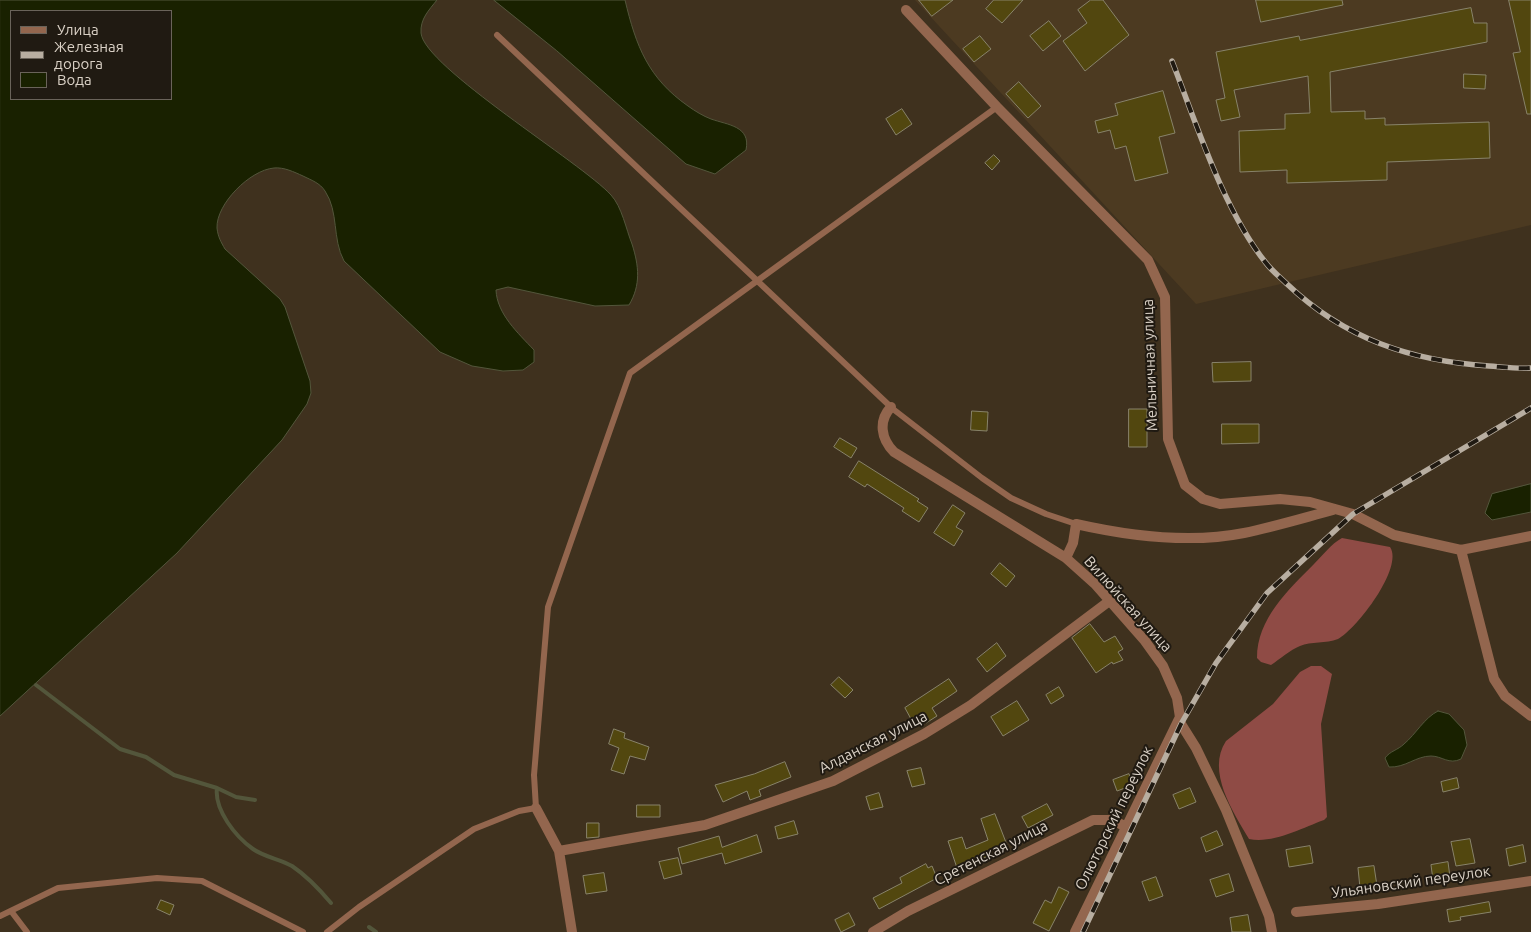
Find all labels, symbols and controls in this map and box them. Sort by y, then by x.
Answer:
legend [10,10,172,100]
text: Улица [57,21,99,38]
text: Железная дорога [54,38,124,72]
text: Вода [57,71,92,88]
street label: Мельничная улица [1139,299,1161,431]
street label: Вилюйская улица [1080,552,1176,656]
street label: Алданская улица [816,707,930,777]
street label: Олюторский переулок [1071,743,1157,893]
street label: Сретенская улица [931,817,1051,889]
street label: Ульяновский переулок [1330,862,1492,902]

